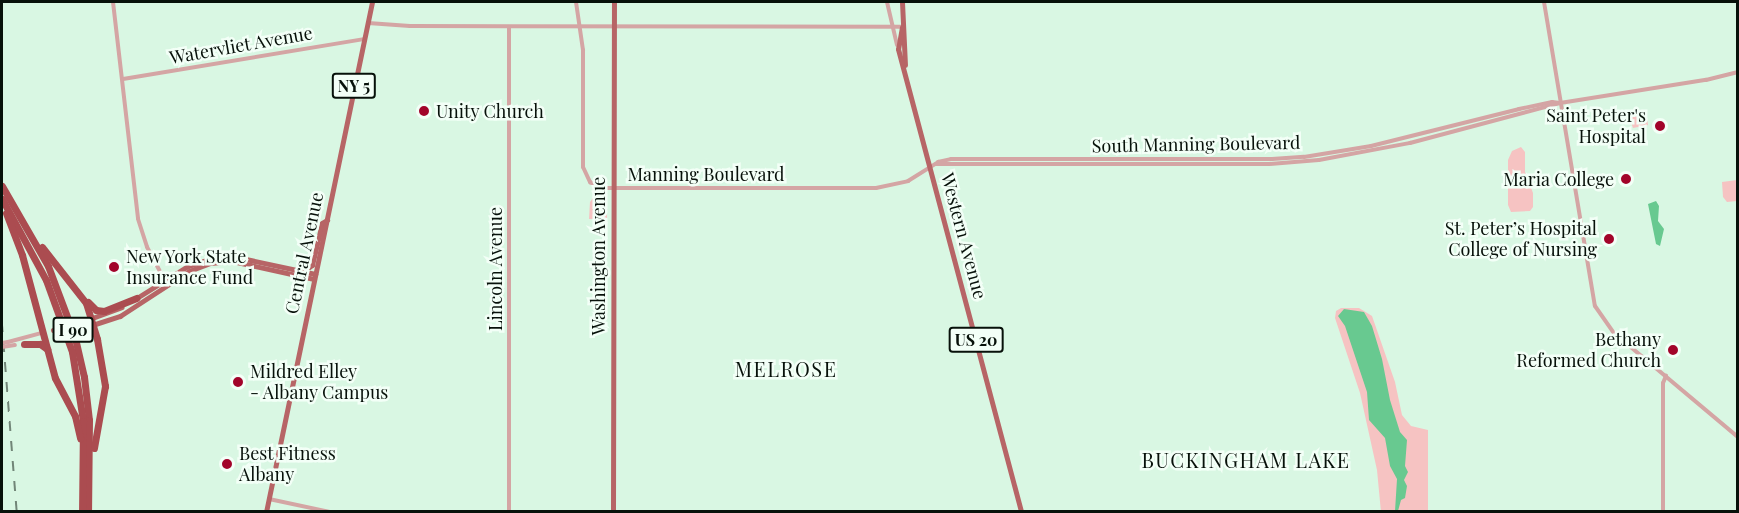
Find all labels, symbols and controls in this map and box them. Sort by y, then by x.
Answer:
street label: Watervliet Avenue [167,22,315,68]
road number: NY 5 [332,73,376,99]
place label: Unity Church [436,100,544,122]
marker: Unity Church [417,104,431,118]
place label: Saint Peter's Hospital [1546,105,1646,148]
marker: Saint Peter's Hospital [1651,117,1669,135]
street label: South Manning Boulevard [1091,131,1301,157]
street label: Manning Boulevard [627,163,785,185]
place label: Maria College [1503,168,1614,190]
street label: Western Avenue [937,170,991,302]
marker: Maria College [1619,172,1633,186]
street label: Washington Avenue [587,176,609,336]
street label: Central Avenue [280,190,328,316]
street label: Lincoln Avenue [484,207,506,331]
place label: St. Peter’s Hospital College of Nursing [1445,218,1597,260]
marker: St. Peter’s Hospital College of Nursing [1602,232,1616,246]
place label: New York State Insurance Fund [126,246,253,288]
marker: New York State Insurance Fund [107,260,121,274]
road number: I 90 [52,317,94,343]
road number: US 20 [948,327,1004,353]
place label: Bethany Reformed Church [1516,329,1661,372]
marker: Bethany Reformed Church [1666,343,1680,357]
district label: MELROSE [735,356,837,380]
place label: Mildred Elley - Albany Campus [250,361,389,404]
marker: Mildred Elley - Albany Campus [231,375,245,389]
place label: Best Fitness Albany [239,443,336,486]
district label: BUCKINGHAM LAKE [1141,447,1351,471]
marker: Best Fitness Albany [220,457,234,471]

